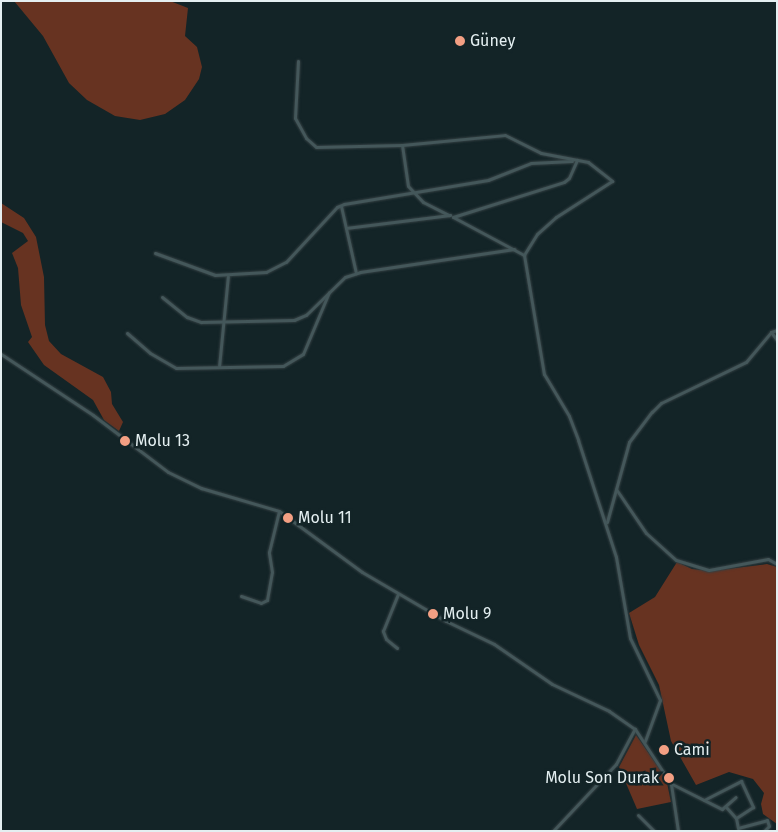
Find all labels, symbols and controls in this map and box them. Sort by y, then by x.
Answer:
place label: Güney [470,31,515,51]
marker: Güney [454,35,466,47]
place label: Molu 13 [135,431,190,451]
marker: Molu 13 [119,435,131,447]
place label: Molu 11 [298,508,352,528]
marker: Molu 11 [282,512,294,524]
place label: Molu 9 [443,604,491,624]
marker: Molu 9 [427,608,439,620]
place label: Cami [674,740,710,760]
marker: Cami [658,744,670,756]
place label: Molu Son Durak [545,768,659,788]
marker: Molu Son Durak [663,772,675,784]

